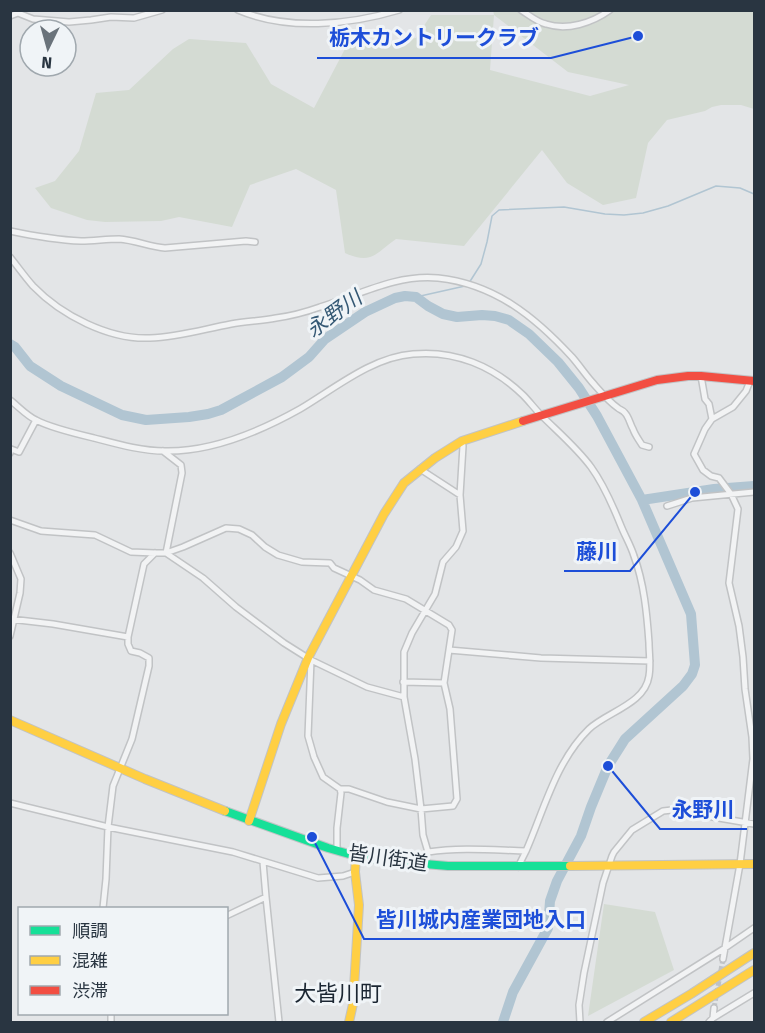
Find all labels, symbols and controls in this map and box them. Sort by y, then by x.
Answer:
north arrow [18,18,78,78]
callout: 栃木カントリークラブ [317,19,551,58]
text: 栃木カントリークラブ [329,25,539,51]
text: N [41,53,53,72]
water label: 永野川 [301,284,369,343]
callout: 藤川 [564,532,630,571]
text: 藤川 [576,539,618,565]
callout: 永野川 [660,790,747,829]
text: 永野川 [672,797,735,823]
street label: 皆川街道 [347,841,429,875]
callout: 皆川城内産業団地入口 [364,900,598,939]
legend [18,907,228,1015]
text: 皆川城内産業団地入口 [376,907,586,933]
text: 順調 [72,920,108,942]
text: 混雑 [72,950,108,972]
text: 渋滞 [72,980,108,1002]
district label: 大皆川町 [294,980,382,1007]

